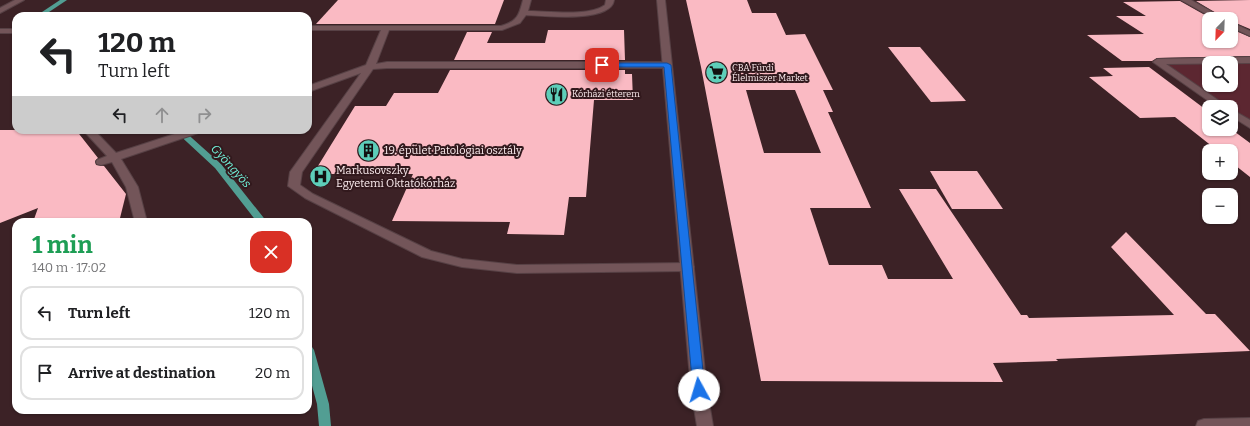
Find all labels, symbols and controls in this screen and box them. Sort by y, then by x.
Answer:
north arrow [1202,12,1238,48]
map controls [1202,12,1238,224]
text: 120 m [98,26,175,59]
icon: left [32,28,84,80]
pin [585,48,619,82]
icon: arrive [591,54,613,76]
button: search [1202,56,1238,92]
text: Turn left [98,60,170,82]
supermarket icon: CBA Fürdi Élelmiszer Market [704,60,730,86]
place label: CBA Fürdi Élelmiszer Market [732,63,809,83]
restaurant icon: Kórházi étterem [544,81,570,107]
place label: Kórházi étterem [572,89,640,99]
button: layers [1202,100,1238,136]
icon: left [109,104,131,126]
icon: ahead [151,104,173,126]
icon: right [193,104,215,126]
building icon: 19. épület Patológiai osztály [355,137,381,163]
water label: Gyöngyös [208,142,254,191]
place label: 19. épület Patológiai osztály [384,144,522,157]
button: + [1202,144,1238,180]
hospital icon: Markusovszky Egyetemi Oktatókórház [308,163,334,189]
place label: Markusovszky Egyetemi Oktatókórház [336,164,455,190]
button: − [1202,188,1238,224]
text: 1 min [32,231,93,259]
button: close [250,231,292,273]
text: 140 m · 17:02 [32,260,106,275]
icon: left [34,302,56,324]
text: Turn left [68,304,130,322]
text: 120 m [249,304,290,322]
icon: arrive [34,362,56,384]
text: Arrive at destination [68,364,215,382]
text: 20 m [255,364,290,382]
position arrow [678,369,720,411]

